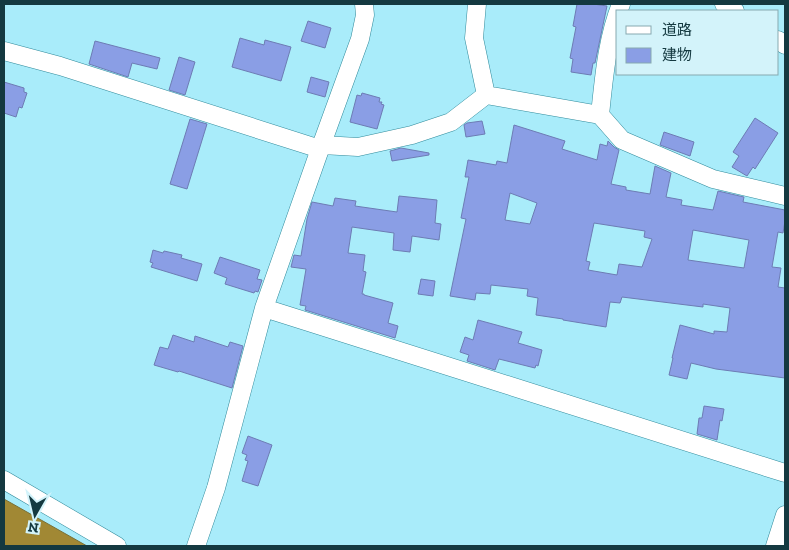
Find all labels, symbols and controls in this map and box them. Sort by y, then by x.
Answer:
legend [616,10,779,75]
text: 道路 [662,21,692,39]
text: 建物 [662,46,692,64]
north arrow [10,490,60,540]
text: N [26,518,40,537]

